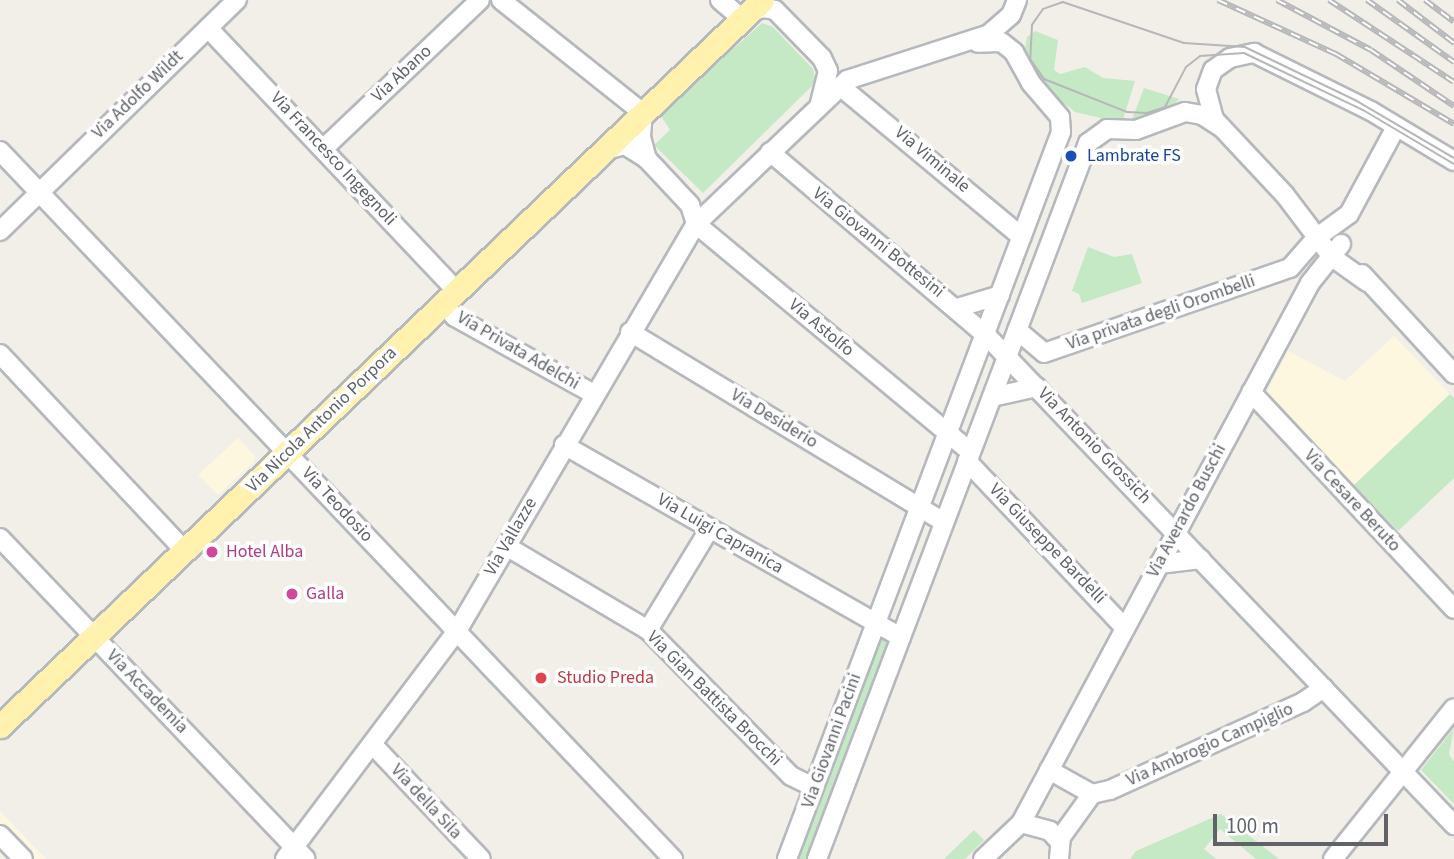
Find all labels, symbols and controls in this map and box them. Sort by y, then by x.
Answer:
street label: Via Abano [367,41,437,107]
street label: Via Adolfo Wildt [88,46,188,144]
street label: Via Francesco Ingegnoli [265,88,401,230]
street label: Via Viminale [890,122,974,198]
place label: Lambrate FS [1087,145,1181,167]
marker: Lambrate FS [1061,146,1081,166]
street label: Via Giovanni Bottesini [808,183,948,303]
street label: Via privata degli Orombelli [1064,271,1258,355]
street label: Via Astolfo [784,294,858,362]
street label: Via Privata Adelchi [453,307,583,395]
street label: Via Nicola Antonio Porpora [242,343,402,497]
street label: Via Antonio Grossich [1033,383,1155,509]
street label: Via Desiderio [727,385,821,453]
street label: Via Averardo Buschi [1143,441,1231,581]
street label: Via Cesare Beruto [1299,445,1405,557]
street label: Via Teodosio [297,463,377,547]
street label: Via Giuseppe Bardelli [984,479,1110,609]
street label: Via Luigi Capranica [653,489,787,579]
street label: Via Vallazze [480,494,542,580]
place label: Hotel Alba [226,541,303,563]
marker: Hotel Alba [204,544,220,560]
place label: Galla [306,583,344,605]
marker: Galla [284,586,300,602]
street label: Via Gian Battista Brocchi [642,627,786,771]
street label: Via Accademia [102,646,192,738]
place label: Studio Preda [557,667,654,689]
marker: Studio Preda [531,668,551,688]
street label: Via Giovanni Pacini [798,671,866,811]
street label: Via Ambrogio Campiglio [1123,698,1297,792]
street label: Via della Sila [386,760,466,844]
scale bar [1216,800,1391,844]
text: 100 m [1226,811,1279,841]

